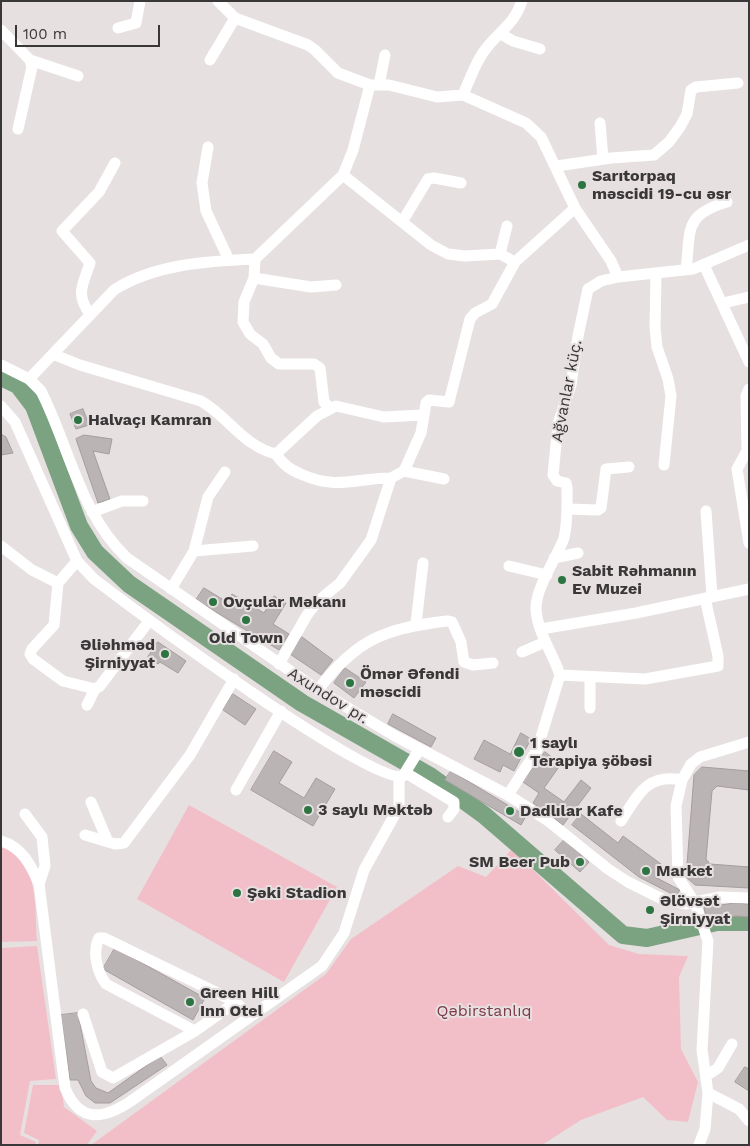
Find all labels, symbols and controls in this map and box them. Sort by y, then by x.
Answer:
scale bar [18,15,162,47]
text: 100 m [23,25,67,43]
place label: Sarıtorpaq məscidi 19-cu əsr [592,166,731,204]
marker: Sarıtorpaq məscidi 19-cu əsr [576,179,588,191]
street label: Ağvanlar küç. [548,338,586,444]
place label: Halvaçı Kamran [88,410,212,430]
marker: Halvaçı Kamran [72,414,84,426]
place label: Sabit Rəhmanın Ev Muzei [572,561,697,599]
marker: Sabit Rəhmanın Ev Muzei [556,574,568,586]
place label: Ovçular Məkanı [223,592,346,612]
marker: Ovçular Məkanı [207,596,219,608]
marker: Old Town [240,614,252,626]
place label: Old Town [209,628,283,648]
place label: Əliəhməd Şirniyyat [80,635,155,673]
marker: Əliəhməd Şirniyyat [159,648,171,660]
street label: Axundov pr. [284,664,372,728]
place label: Ömər Əfəndi məscidi [360,664,459,702]
marker: Ömər Əfəndi məscidi [344,677,356,689]
place label: 1 saylı Terapiya şöbəsi [530,733,652,771]
marker: 1 saylı Terapiya şöbəsi [512,745,526,759]
place label: 3 saylı Məktəb [318,800,433,820]
place label: Dadlılar Kafe [520,801,623,821]
marker: 3 saylı Məktəb [302,804,314,816]
marker: Dadlılar Kafe [504,805,516,817]
place label: SM Beer Pub [469,852,570,872]
marker: SM Beer Pub [574,856,586,868]
place label: Market [656,861,712,881]
marker: Market [640,865,652,877]
place label: Şəki Stadion [247,883,347,903]
marker: Şəki Stadion [231,887,243,899]
place label: Əlövsət Şirniyyat [660,891,730,929]
marker: Əlövsət Şirniyyat [644,904,656,916]
place label: Green Hill Inn Otel [200,983,278,1021]
marker: Green Hill Inn Otel [184,996,196,1008]
park label: Qəbirstanlıq [437,1001,531,1021]

